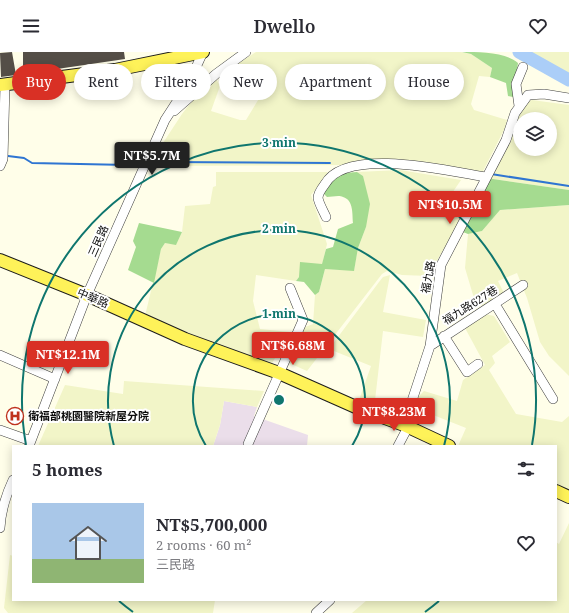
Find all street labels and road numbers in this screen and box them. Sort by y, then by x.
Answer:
street label: 三民路 [84,223,111,259]
street label: 福九路 [417,259,438,294]
street label: 福九路627巷 [439,282,500,327]
street label: 中華路 [75,284,111,311]

